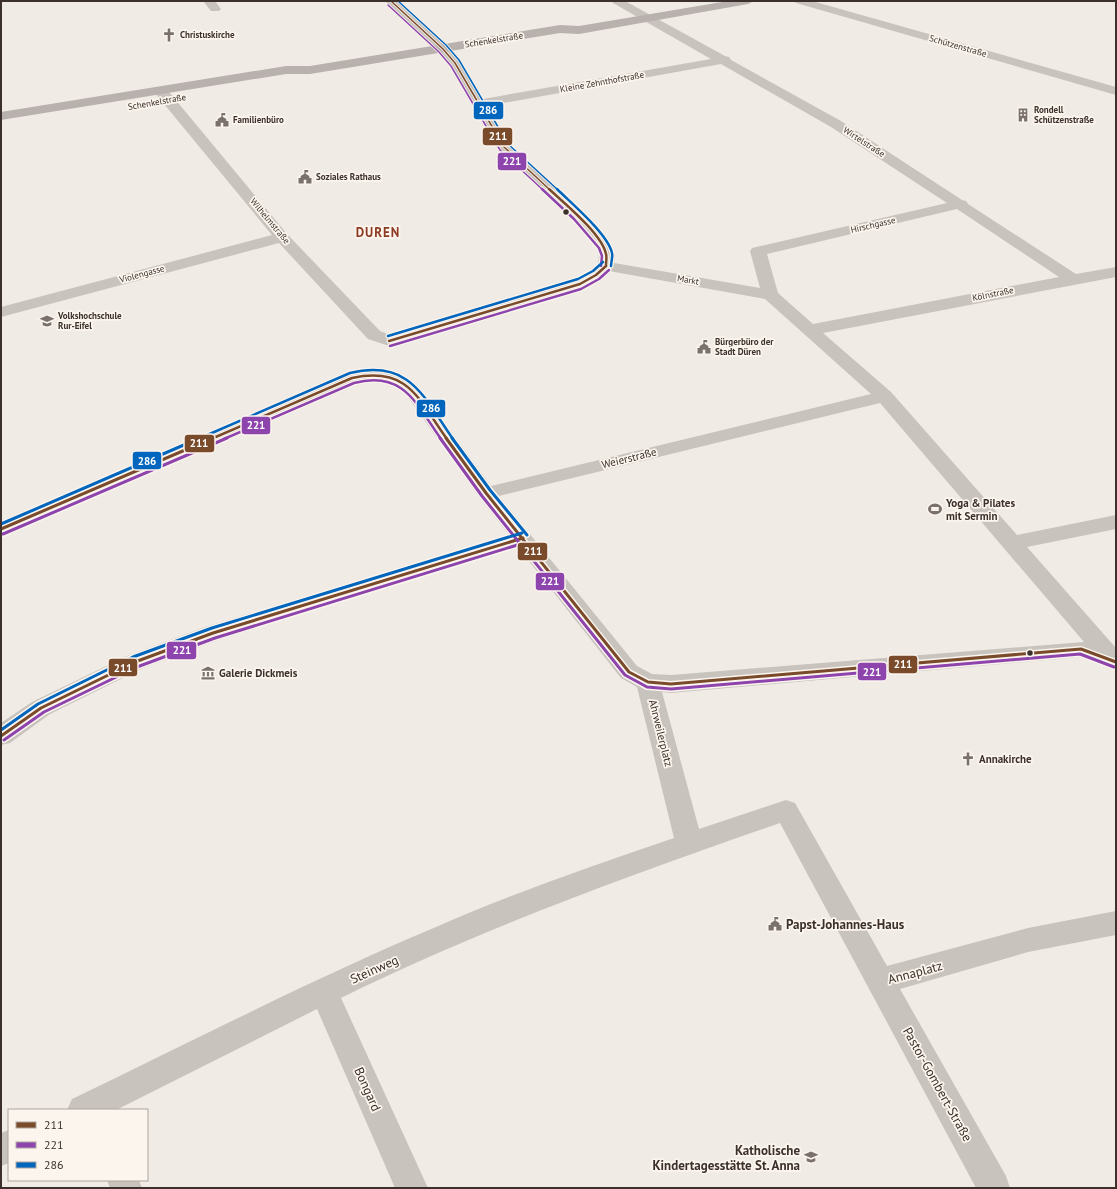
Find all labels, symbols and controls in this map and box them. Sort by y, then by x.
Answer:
church icon: Christuskirche [161,27,177,43]
place label: Christuskirche [180,29,235,40]
street label: Schenkelstraße [464,29,524,50]
street label: Schützenstraße [928,32,989,59]
street label: Kleine Zehnthofstraße [559,69,645,94]
street label: Schenkelstraße [127,91,187,112]
line badge: 286 [473,101,504,120]
text: 286 [479,103,497,117]
place label: Rondell Schützenstraße [1034,104,1094,125]
building icon: Rondell Schützenstraße [1015,107,1031,123]
public building icon: Familienbüro [214,112,230,128]
place label: Familienbüro [233,114,284,125]
street label: Wirtelstraße [841,124,888,159]
line badge: 211 [482,127,513,146]
text: 211 [489,129,507,143]
line badge: 221 [497,152,527,171]
text: 221 [503,154,521,168]
public building icon: Soziales Rathaus [297,169,313,185]
place label: Soziales Rathaus [316,171,381,182]
street label: Wilhelmstraße [248,196,293,246]
unlabelled marker [561,207,571,217]
street label: Hirschgasse [849,214,897,235]
district label: DUREN [356,224,400,241]
street label: Violengasse [117,262,166,285]
street label: Markt [676,272,700,287]
street label: Kölnstraße [971,284,1015,303]
place label: Volkshochschule Rur-Eifel [57,310,122,331]
school or university icon: Volkshochschule Rur-Eifel [39,313,55,329]
place label: Bürgerbüro der Stadt Düren [715,336,774,357]
public building icon: Bürgerbüro der Stadt Düren [696,339,712,355]
line badge: 286 [416,399,446,418]
text: 286 [422,401,440,415]
line badge: 221 [241,416,271,435]
text: 221 [247,418,265,432]
line badge: 211 [184,434,215,453]
text: 211 [190,436,208,450]
street label: Weierstraße [600,444,658,472]
line badge: 286 [132,451,162,470]
text: 286 [138,454,156,468]
place label: Yoga & Pilates mit Sermin [945,496,1015,523]
sports icon: Yoga & Pilates mit Sermin [927,501,943,517]
line badge: 211 [517,542,548,561]
text: 211 [524,544,542,558]
line badge: 221 [535,572,565,591]
text: 221 [541,574,559,588]
line badge: 221 [166,641,197,660]
text: 221 [173,643,191,657]
unlabelled marker [1025,648,1035,658]
line badge: 211 [888,655,918,674]
text: 211 [894,657,912,671]
line badge: 211 [108,658,138,677]
text: 211 [114,661,132,675]
line badge: 221 [857,662,887,681]
museum icon: Galerie Dickmeis [200,665,216,681]
text: 221 [863,665,881,679]
place label: Galerie Dickmeis [219,666,298,680]
street label: Ahrweilerplatz [646,698,676,768]
church icon: Annakirche [960,751,976,767]
place label: Annakirche [979,752,1032,766]
public building icon: Papst-Johannes-Haus [767,916,783,932]
place label: Papst-Johannes-Haus [786,916,905,933]
street label: Steinweg [347,951,401,988]
street label: Annaplatz [886,957,944,988]
street label: Pastor-Gombert-Straße [899,1024,976,1144]
street label: Bongard [350,1064,385,1114]
legend [8,1109,148,1181]
text: 211 [44,1117,64,1132]
text: 221 [44,1137,64,1152]
place label: Katholische Kindertagesstätte St. Anna [652,1142,800,1174]
school or university icon: Katholische Kindertagesstätte St. Anna [803,1149,819,1165]
text: 286 [44,1157,64,1172]

